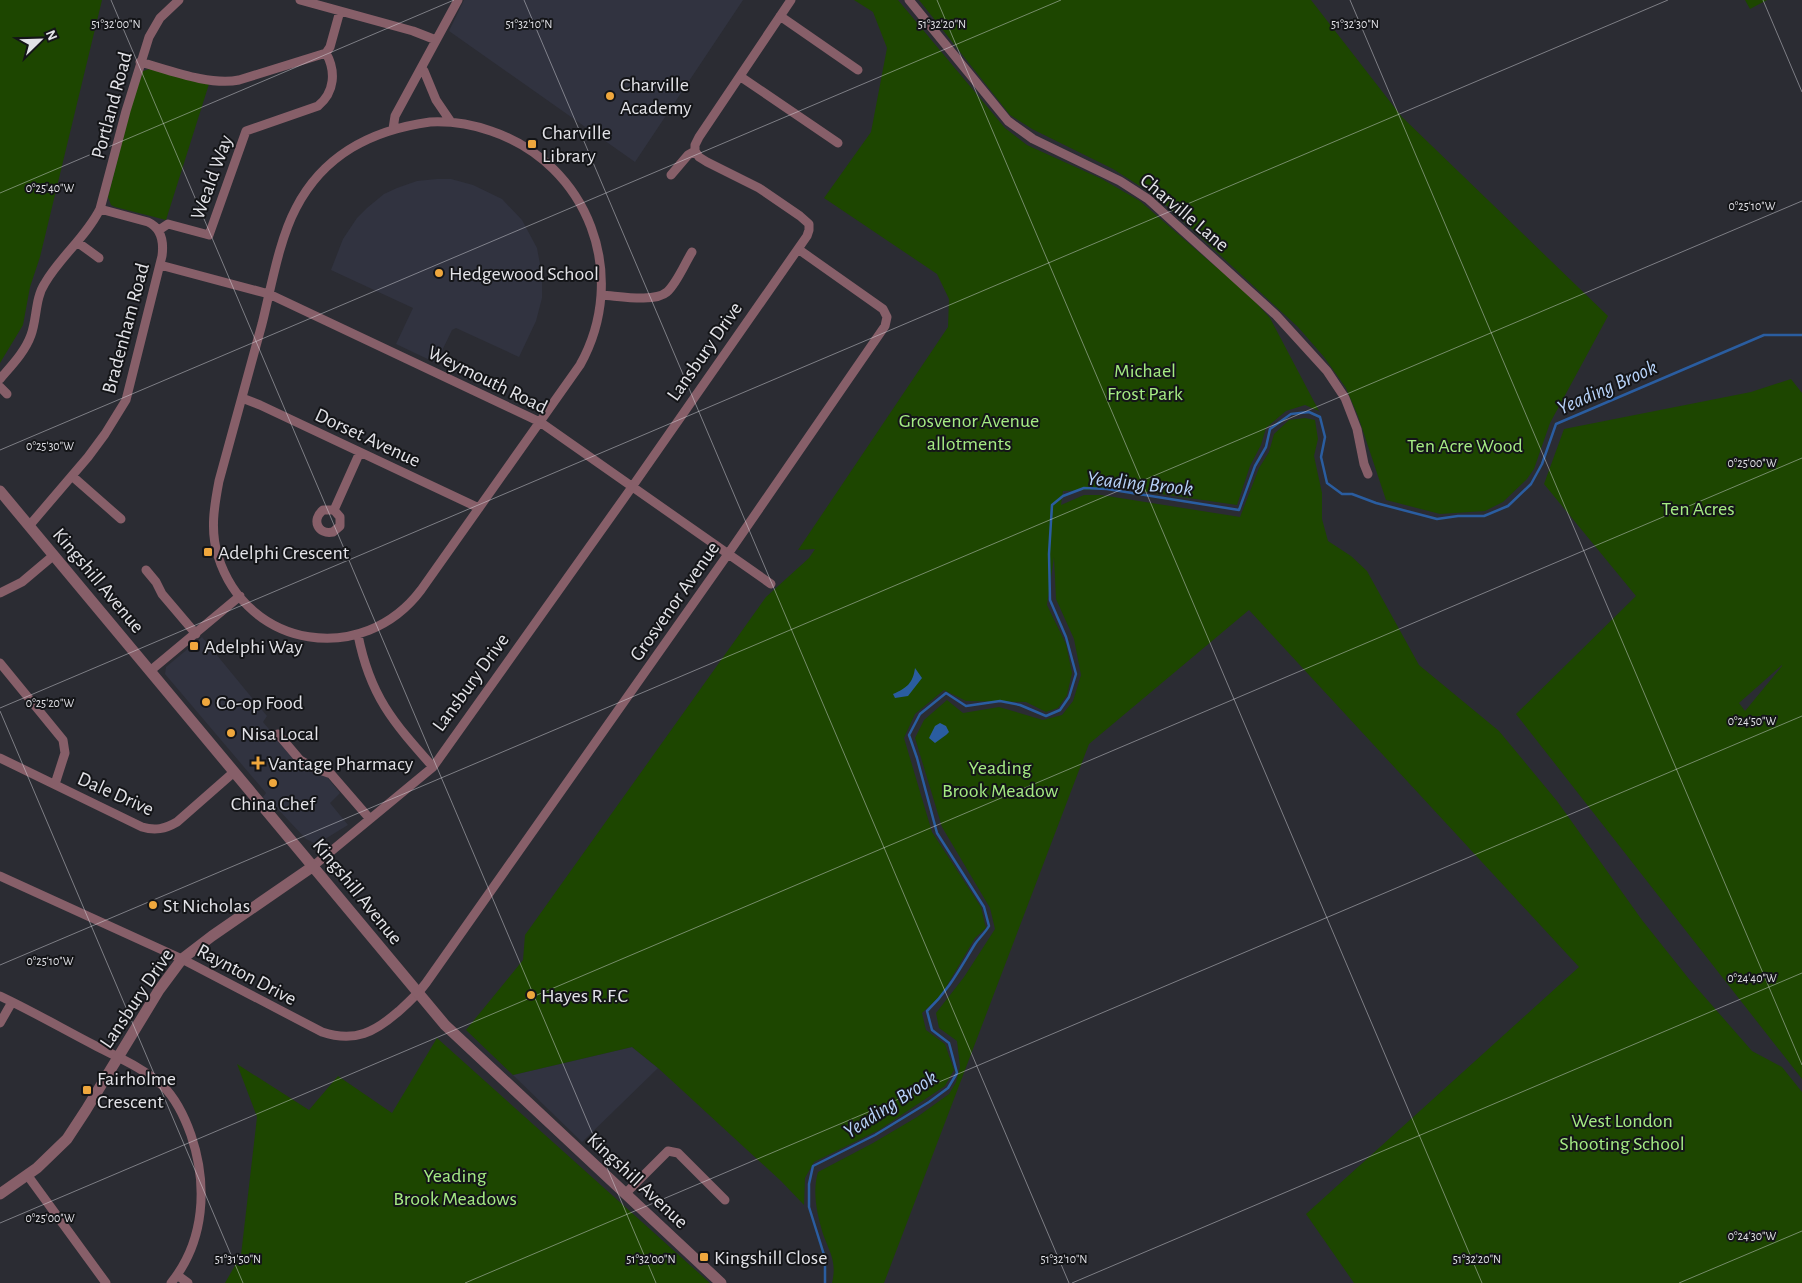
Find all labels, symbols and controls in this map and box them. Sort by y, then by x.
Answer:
north arrow [15,15,65,65]
text: 51°32'00"N [91,18,141,30]
text: 51°32'10"N [505,18,553,30]
text: 51°32'20"N [918,18,966,30]
text: 51°32'30"N [1331,18,1379,30]
text: N [43,28,59,43]
street label: Portland Road [88,50,136,161]
place label: Charville Academy [620,75,692,118]
marker: Charville Academy [604,90,616,102]
place label: Charville Library [542,123,611,166]
street label: Weald Way [187,132,237,222]
marker: Charville Library [526,138,538,150]
street label: Charville Lane [1136,170,1233,256]
text: 0°25'40"W [26,182,75,194]
text: 0°25'10"W [1728,200,1776,212]
street label: Bradenham Road [99,261,153,396]
place label: Hedgewood School [449,264,599,284]
marker: Hedgewood School [433,267,445,279]
street label: Lansbury Drive [664,299,746,405]
street label: Weymouth Road [424,342,551,418]
water label: Yeading Brook [1554,356,1660,419]
park label: Michael Frost Park [1107,361,1183,404]
street label: Dorset Avenue [312,405,423,471]
park label: Grosvenor Avenue allotments [899,411,1039,454]
park label: Ten Acre Wood [1407,436,1523,456]
text: 0°25'30"W [26,440,74,452]
text: 0°25'00"W [1727,457,1777,469]
water label: Yeading Brook [1086,467,1194,500]
park label: Ten Acres [1661,499,1735,519]
street label: Kingshill Avenue [49,524,148,637]
street label: Grosvenor Avenue [626,538,723,665]
place label: Adelphi Crescent [218,543,350,563]
marker: Adelphi Crescent [202,546,214,558]
street label: Lansbury Drive [429,630,513,735]
place label: Adelphi Way [204,637,303,657]
marker: Adelphi Way [188,640,200,652]
place label: Co-op Food [216,693,303,713]
marker: Co-op Food [200,696,212,708]
text: 0°25'20"W [26,697,74,709]
text: 0°24'50"W [1728,715,1777,727]
place label: Nisa Local [241,724,319,744]
marker: Nisa Local [225,727,237,739]
place label: Vantage Pharmacy [268,754,414,774]
marker: Vantage Pharmacy [252,757,264,769]
park label: Yeading Brook Meadow [942,758,1059,801]
street label: Dale Drive [74,768,157,820]
marker: China Chef [267,777,279,789]
place label: China Chef [231,794,316,814]
street label: Kingshill Avenue [309,835,406,948]
place label: St Nicholas [163,896,250,916]
marker: St Nicholas [147,899,159,911]
street label: Raynton Drive [194,940,300,1009]
street label: Lansbury Drive [96,945,177,1052]
text: 0°25'10"W [26,955,74,967]
text: 0°24'40"W [1727,972,1777,984]
place label: Hayes R.F.C [541,986,628,1006]
marker: Hayes R.F.C [525,989,537,1001]
water label: Yeading Brook [840,1066,941,1142]
place label: Fairholme Crescent [97,1069,176,1112]
marker: Fairholme Crescent [81,1084,93,1096]
park label: West London Shooting School [1559,1111,1685,1154]
street label: Kingshill Avenue [583,1129,692,1232]
park label: Yeading Brook Meadows [393,1166,517,1209]
text: 0°25'00"W [25,1212,75,1224]
text: 0°24'30"W [1728,1230,1777,1242]
place label: Kingshill Close [714,1248,827,1268]
marker: Kingshill Close [698,1251,710,1263]
text: 51°31'50"N [215,1253,261,1265]
text: 51°32'00"N [626,1253,676,1265]
text: 51°32'10"N [1040,1253,1088,1265]
text: 51°32'20"N [1453,1253,1501,1265]

